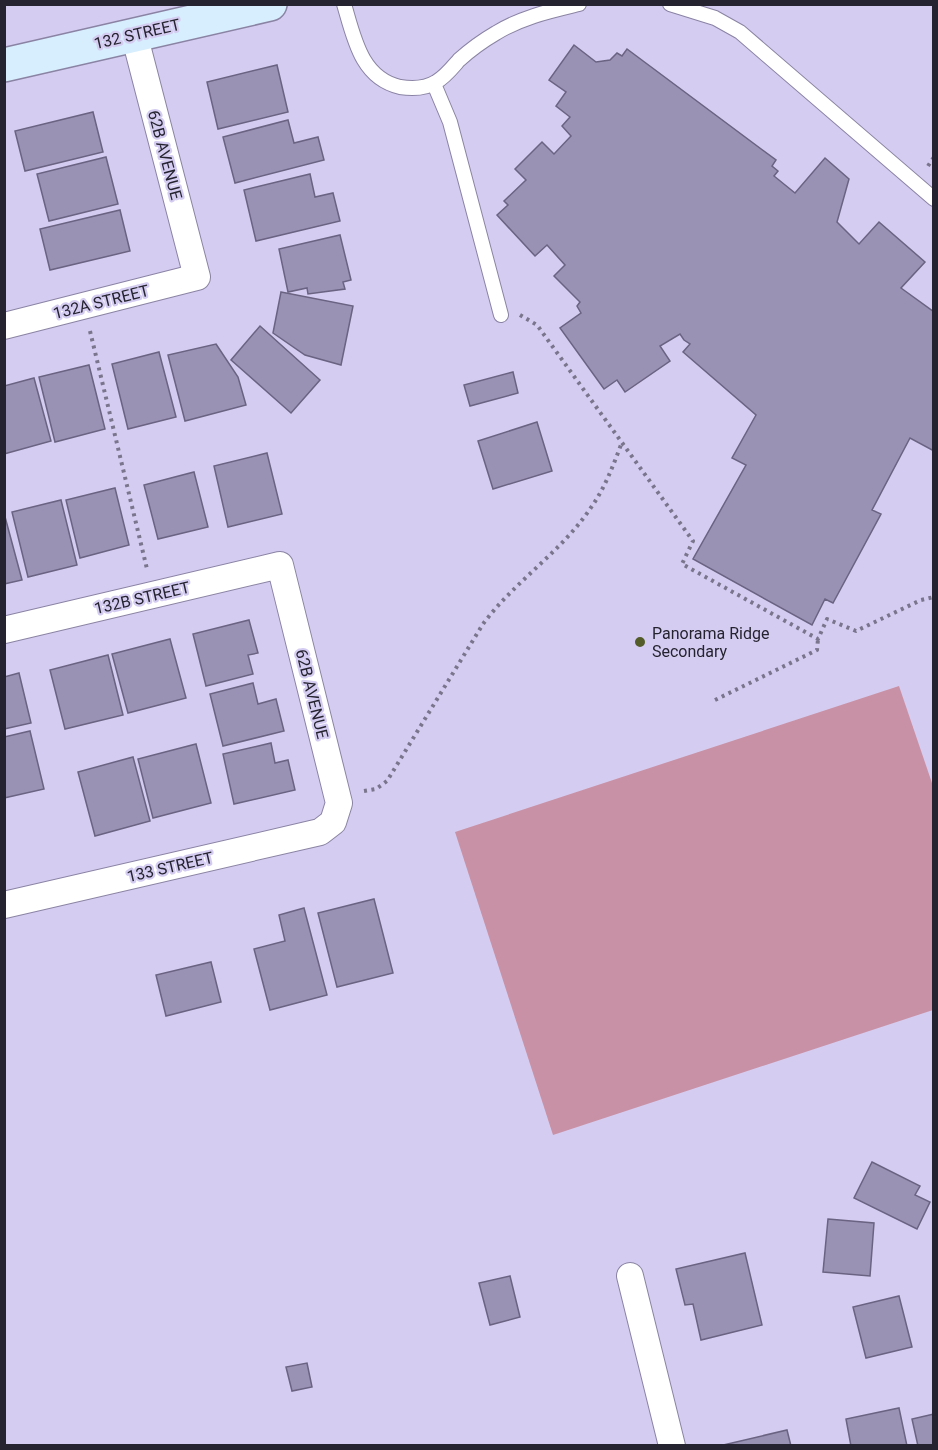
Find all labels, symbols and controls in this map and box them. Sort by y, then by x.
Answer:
street label: 132 STREET [92,15,182,53]
street label: 62B AVENUE [144,108,186,202]
street label: 132A STREET [51,281,151,323]
street label: 132B STREET [92,578,192,618]
place label: Panorama Ridge Secondary [652,624,769,661]
marker: Panorama Ridge Secondary [633,635,647,649]
street label: 62B AVENUE [292,647,332,741]
street label: 133 STREET [125,848,215,886]

